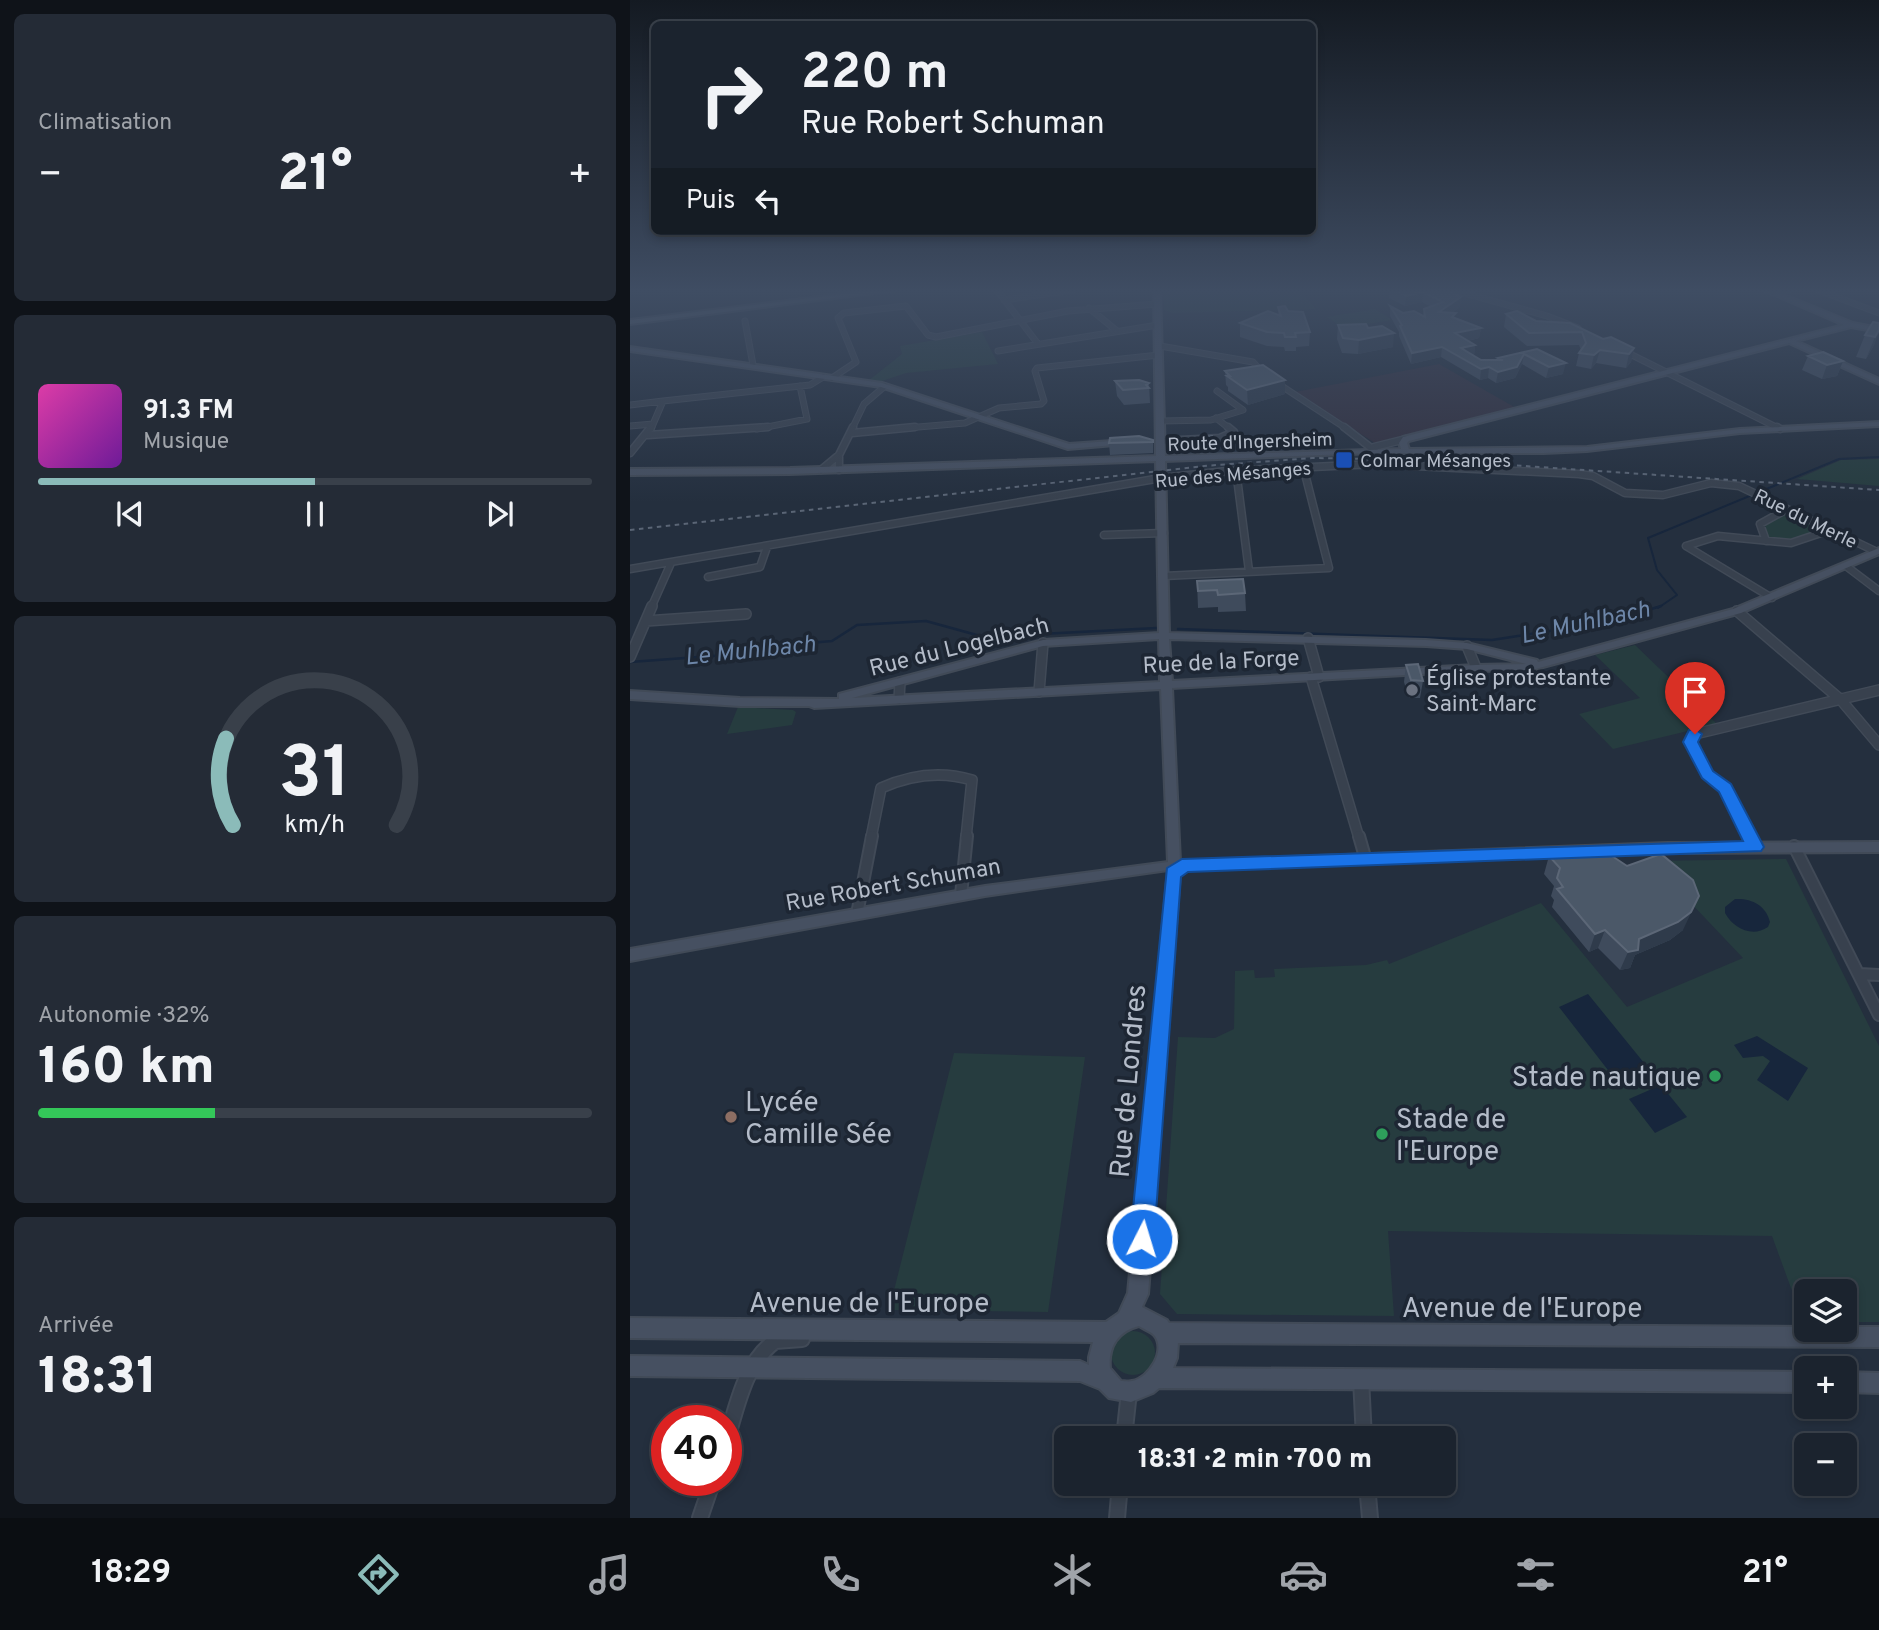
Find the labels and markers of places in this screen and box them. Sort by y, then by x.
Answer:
marker: Colmar Mésanges [1334,450,1354,470]
place label: Colmar Mésanges [1360,450,1511,474]
pin [1665,662,1725,734]
place label: Église protestante Saint-Marc [1426,664,1611,720]
marker: Église protestante Saint-Marc [1404,682,1420,698]
place label: Stade nautique [1512,1061,1701,1097]
marker: Stade nautique [1707,1068,1723,1084]
place label: Lycée Camille Sée [745,1086,892,1154]
place label: Stade de l'Europe [1396,1103,1506,1171]
marker: Lycée Camille Sée [723,1109,739,1125]
marker: Stade de l'Europe [1374,1126,1390,1142]

